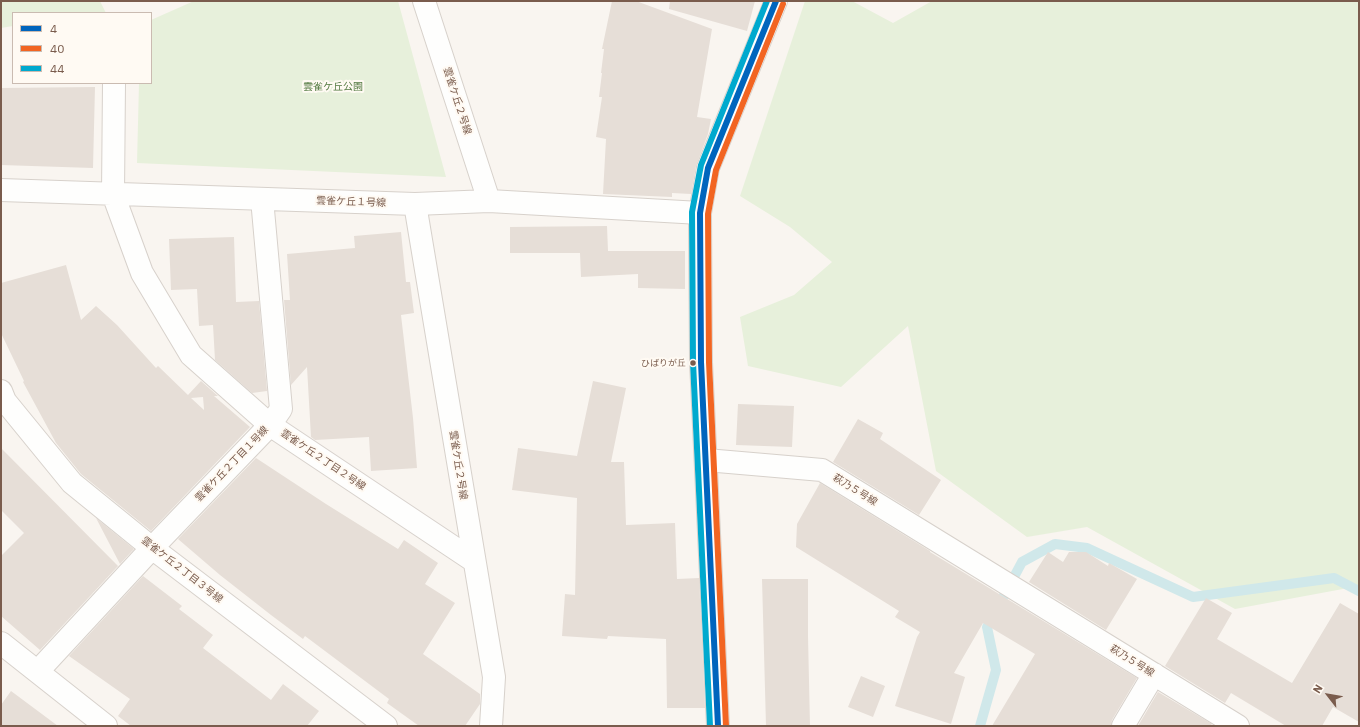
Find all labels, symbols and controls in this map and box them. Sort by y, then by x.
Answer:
legend [12,12,152,84]
text: 4 [50,21,57,36]
text: 40 [50,41,64,56]
text: 44 [50,61,64,76]
street label: 雲雀ケ丘２号線 [440,66,474,136]
park label: 雲雀ケ丘公園 [303,81,363,93]
street label: 雲雀ケ丘１号線 [316,195,386,209]
place label: ひばりが丘 [641,358,686,368]
marker: ひばりが丘 [688,358,698,368]
street label: 雲雀ケ丘２丁目１号線 [193,424,271,504]
street label: 雲雀ケ丘２丁目２号線 [278,427,368,493]
street label: 雲雀ケ丘２号線 [447,429,469,501]
street label: 萩乃５号線 [831,472,879,508]
street label: 雲雀ケ丘２丁目３号線 [139,534,225,606]
street label: 萩乃５号線 [1108,643,1156,679]
north arrow [1308,675,1348,715]
text: N [1310,682,1326,696]

